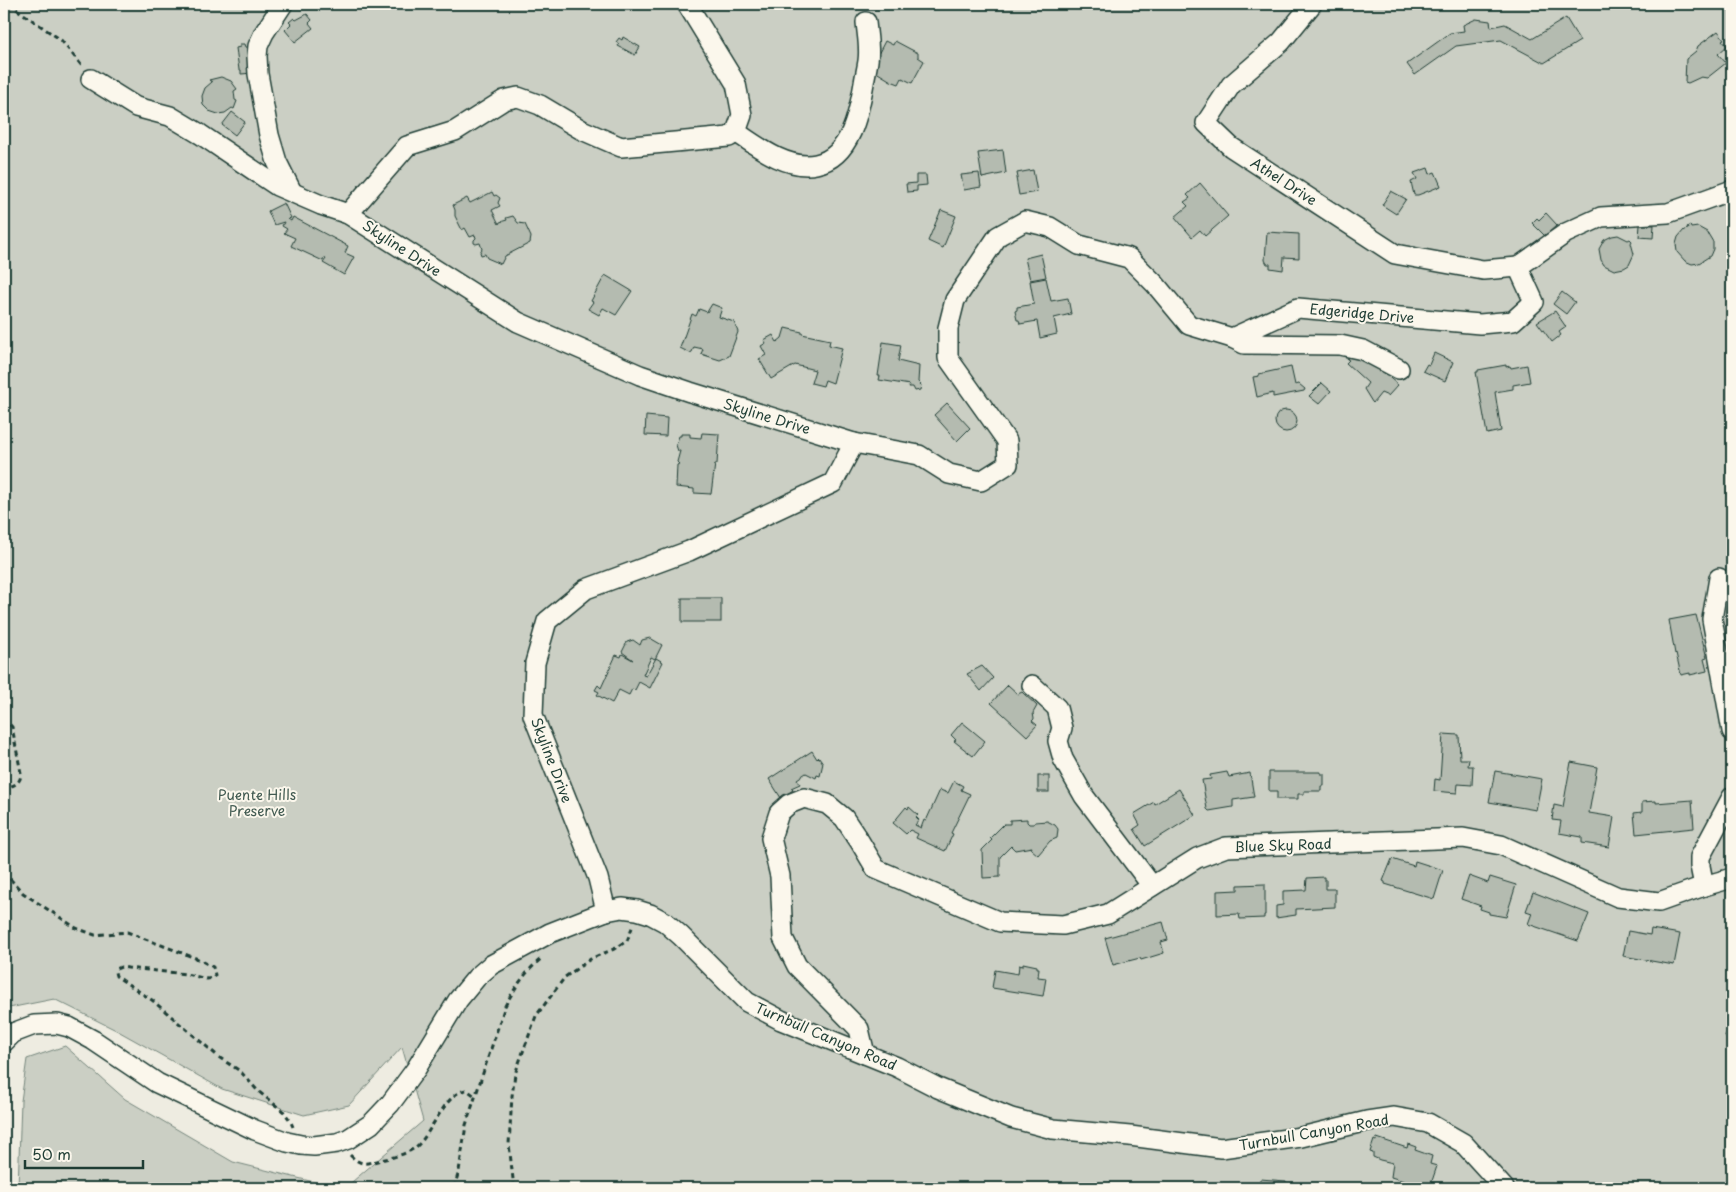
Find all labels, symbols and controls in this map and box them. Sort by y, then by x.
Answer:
street label: Athel Drive [1247,152,1321,210]
street label: Skyline Drive [359,215,445,281]
street label: Edgeridge Drive [1309,298,1415,328]
street label: Skyline Drive [721,393,813,439]
street label: Skyline Drive [526,714,578,806]
park label: Puente Hills Preserve [218,784,296,821]
street label: Blue Sky Road [1234,833,1332,857]
street label: Turnbull Canyon Road [752,997,900,1075]
street label: Turnbull Canyon Road [1237,1108,1391,1156]
scale bar [25,1137,142,1169]
text: 50 m [32,1142,71,1165]

